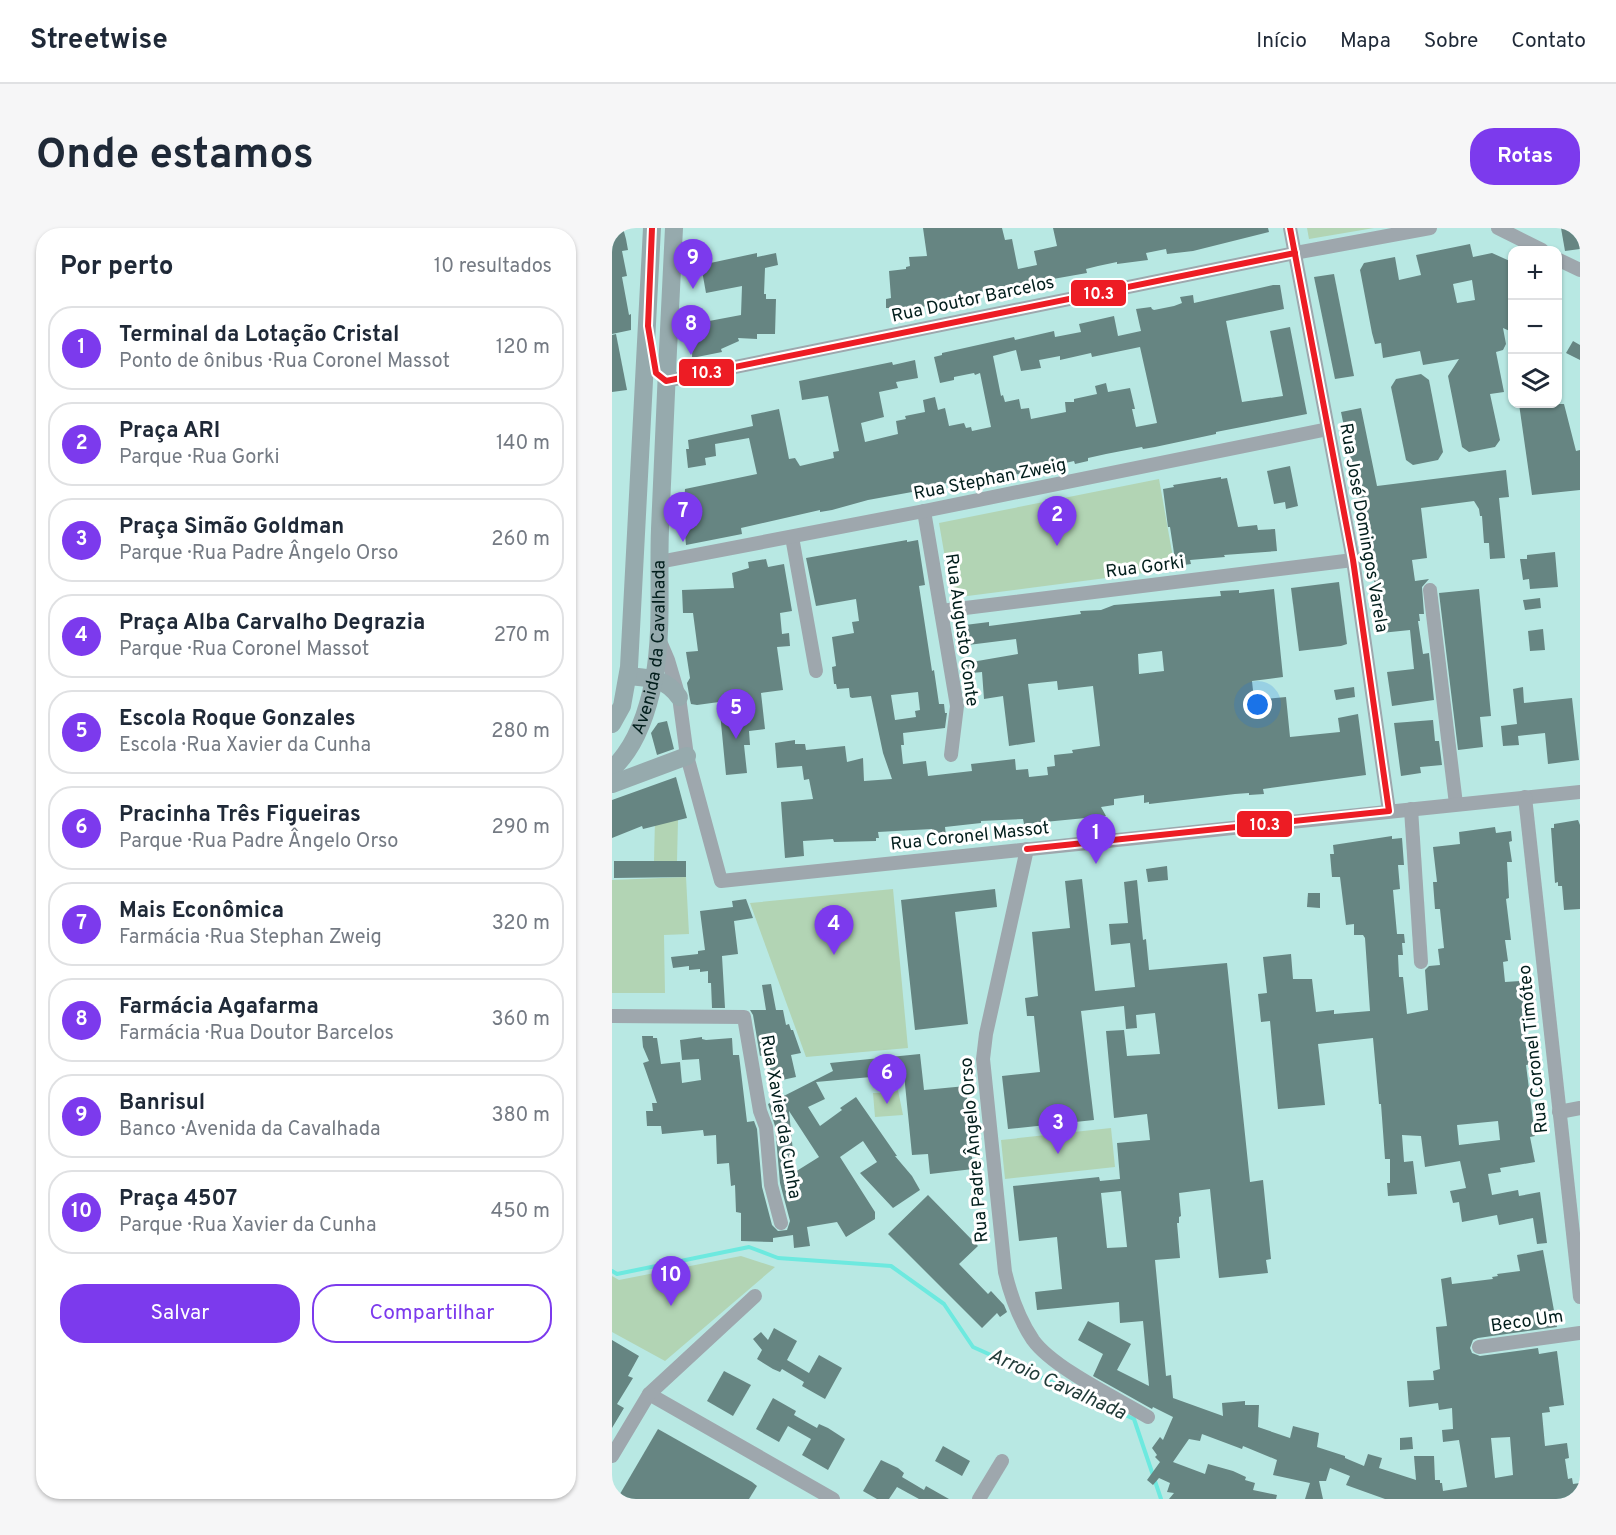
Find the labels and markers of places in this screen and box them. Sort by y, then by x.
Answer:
pin: 9 [674,239,712,289]
pin: 8 [672,306,710,355]
pin: 7 [664,492,702,542]
pin: 2 [1038,496,1076,546]
pin: 5 [716,690,756,739]
pin: 1 [1076,814,1116,864]
pin: 4 [814,906,854,955]
pin: 6 [868,1054,906,1104]
pin: 3 [1038,1104,1078,1154]
pin: 10 [652,1256,690,1306]

